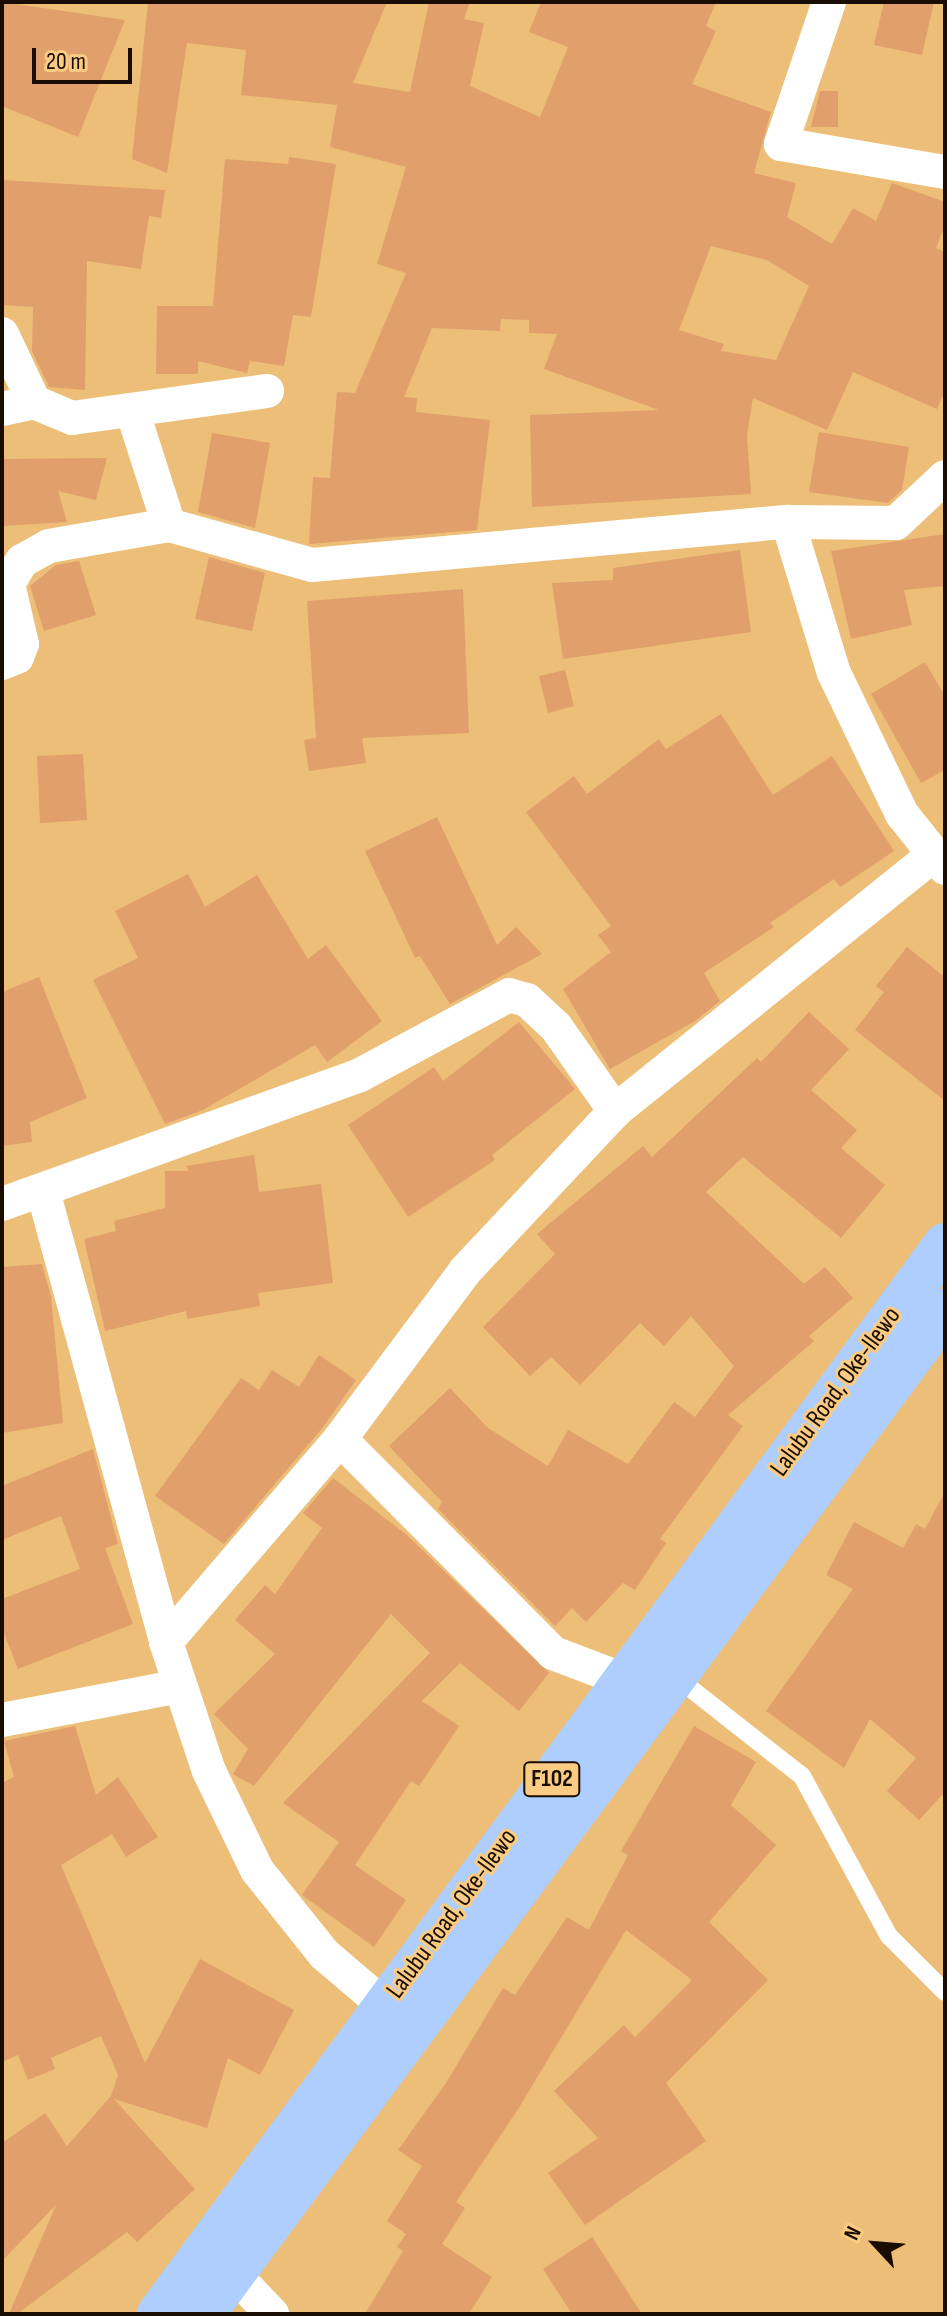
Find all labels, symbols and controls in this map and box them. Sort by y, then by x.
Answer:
scale bar [36,32,136,82]
text: 20 m [46,47,86,76]
street label: Lalubu Road, Oke-Ilewo [764,1301,908,1483]
road number: F102 [522,1759,582,1799]
street label: Lalubu Road, Oke-Ilewo [380,1823,524,2005]
north arrow [835,2204,915,2284]
text: N [838,2222,868,2244]

